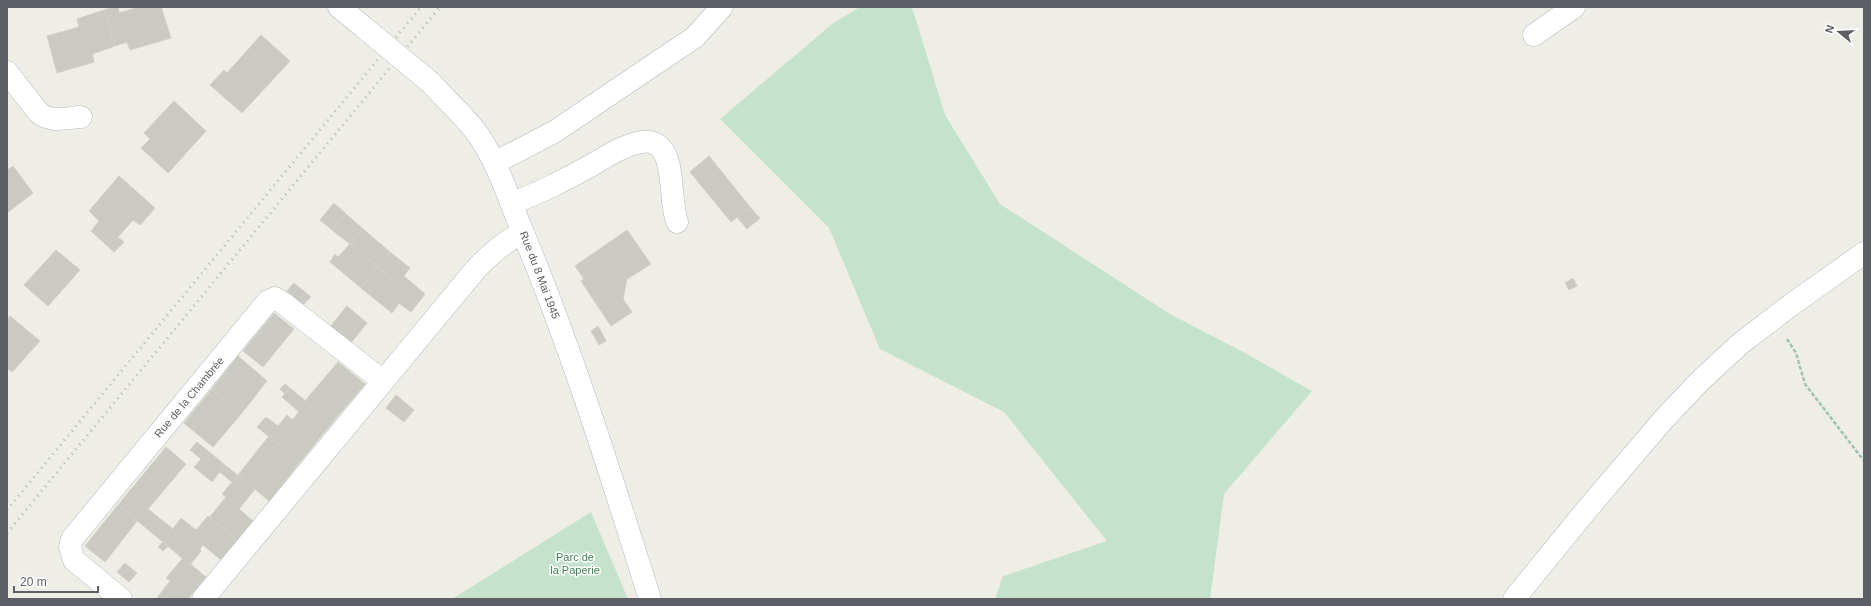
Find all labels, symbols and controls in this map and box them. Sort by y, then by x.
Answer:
north arrow [1819,12,1859,52]
text: N [1823,23,1836,35]
street label: Rue du 8 Mai 1945 [518,229,562,321]
street label: Rue de la Chambrée [152,354,226,440]
park label: Parc de la Paperie [550,551,600,576]
scale bar [14,568,98,594]
text: 20 m [20,575,47,589]

